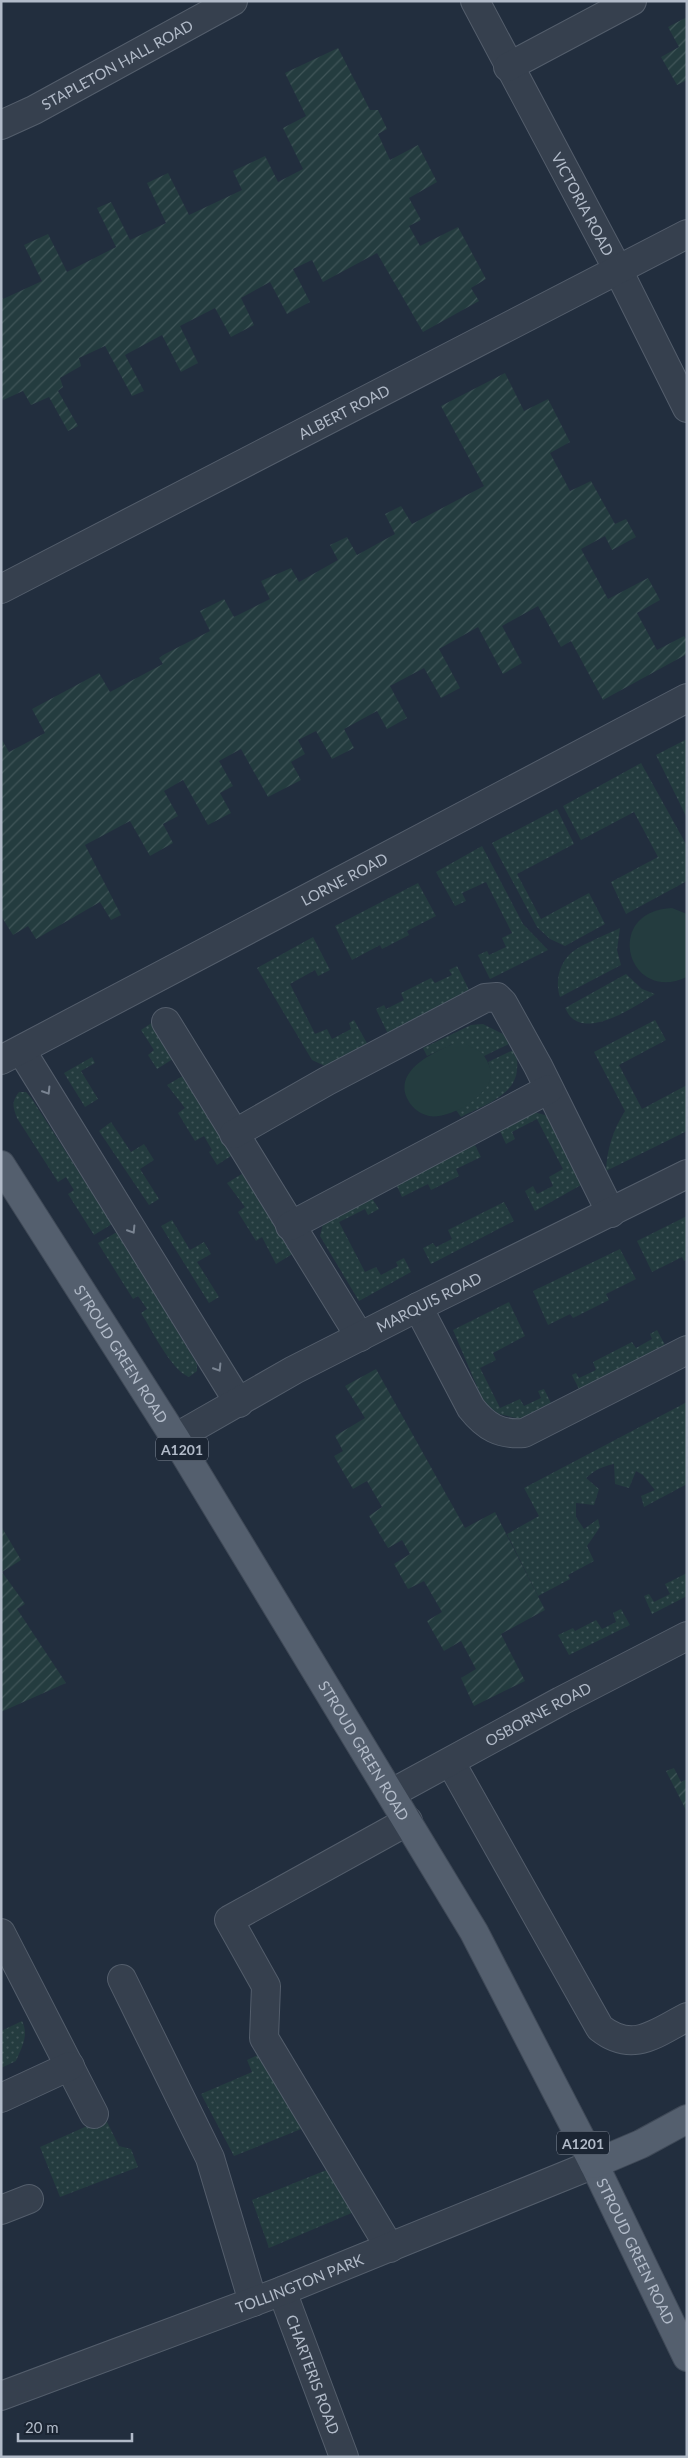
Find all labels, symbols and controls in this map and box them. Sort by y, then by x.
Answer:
street label: STAPLETON HALL ROAD [38,16,196,113]
street label: VICTORIA ROAD [548,149,618,259]
street label: ALBERT ROAD [295,381,392,443]
street label: LORNE ROAD [298,849,390,909]
one-way arrow [40,1086,50,1095]
one-way arrow [126,1224,136,1233]
street label: MARQUIS ROAD [373,1268,484,1336]
street label: STROUD GREEN ROAD [71,1281,172,1426]
one-way arrow [211,1362,221,1371]
road number: A1201 [156,1438,208,1460]
street label: STROUD GREEN ROAD [315,1677,413,1824]
street label: OSBORNE ROAD [482,1678,594,1750]
road number: A1201 [557,2132,609,2154]
street label: STROUD GREEN ROAD [593,2175,679,2327]
street label: TOLLINGTON PARK [233,2250,366,2317]
street label: CHARTERIS ROAD [283,2312,344,2437]
scale bar [18,2410,131,2442]
text: 20 m [25,2418,59,2436]

